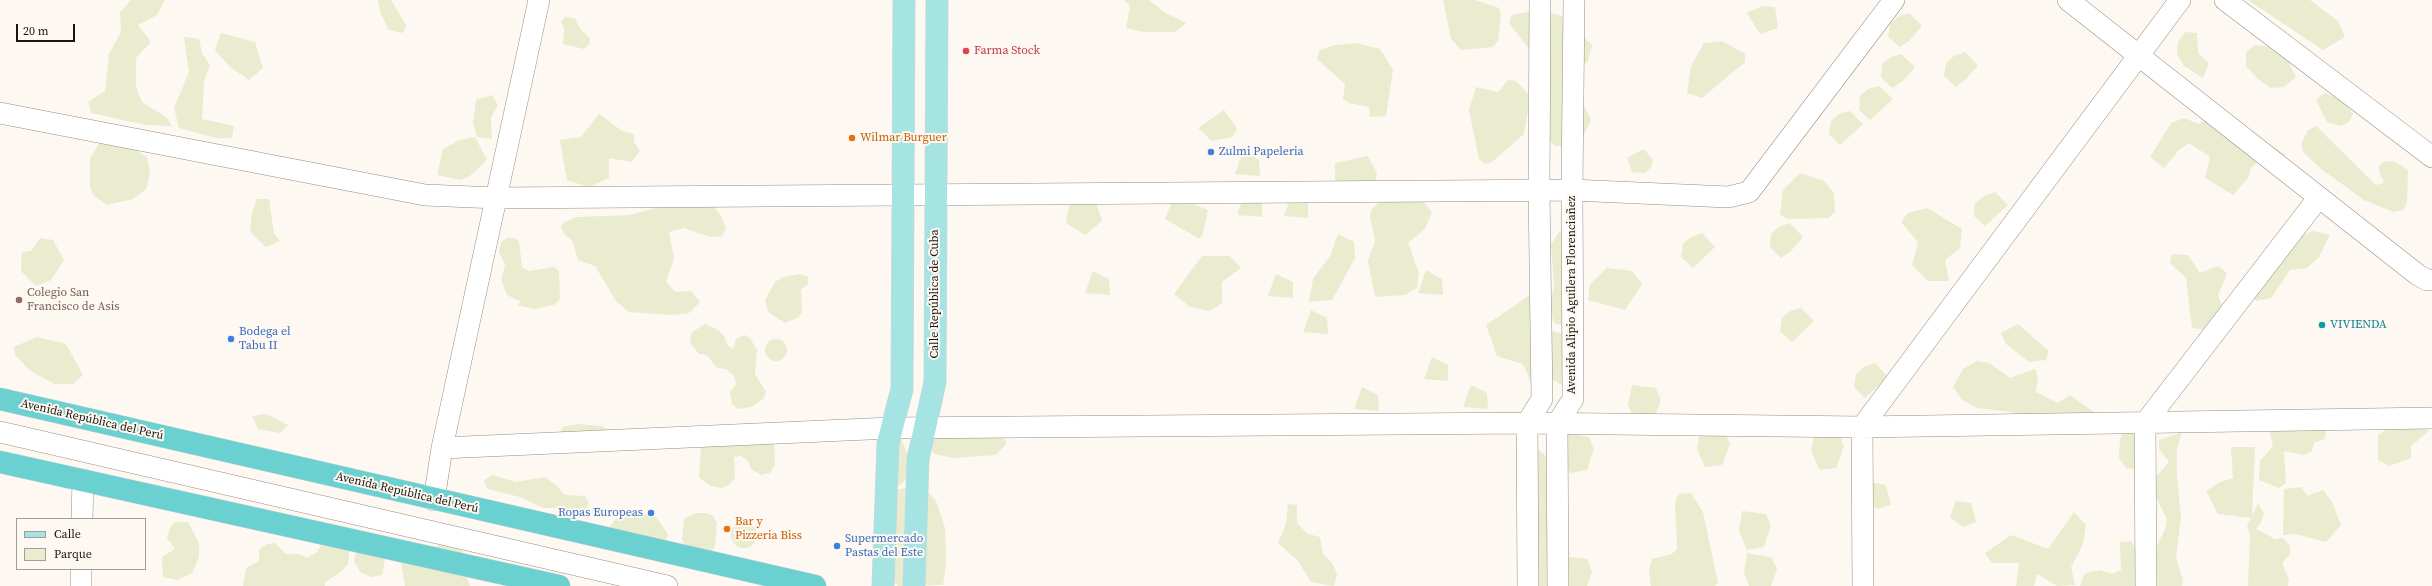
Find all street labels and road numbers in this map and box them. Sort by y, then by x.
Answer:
street label: Avenida Alipio Aguilera Florenciañez [1565,196,1579,394]
street label: Calle República de Cuba [928,229,942,359]
street label: Avenida República del Perú [19,397,165,443]
street label: Avenida República del Perú [334,470,480,516]

